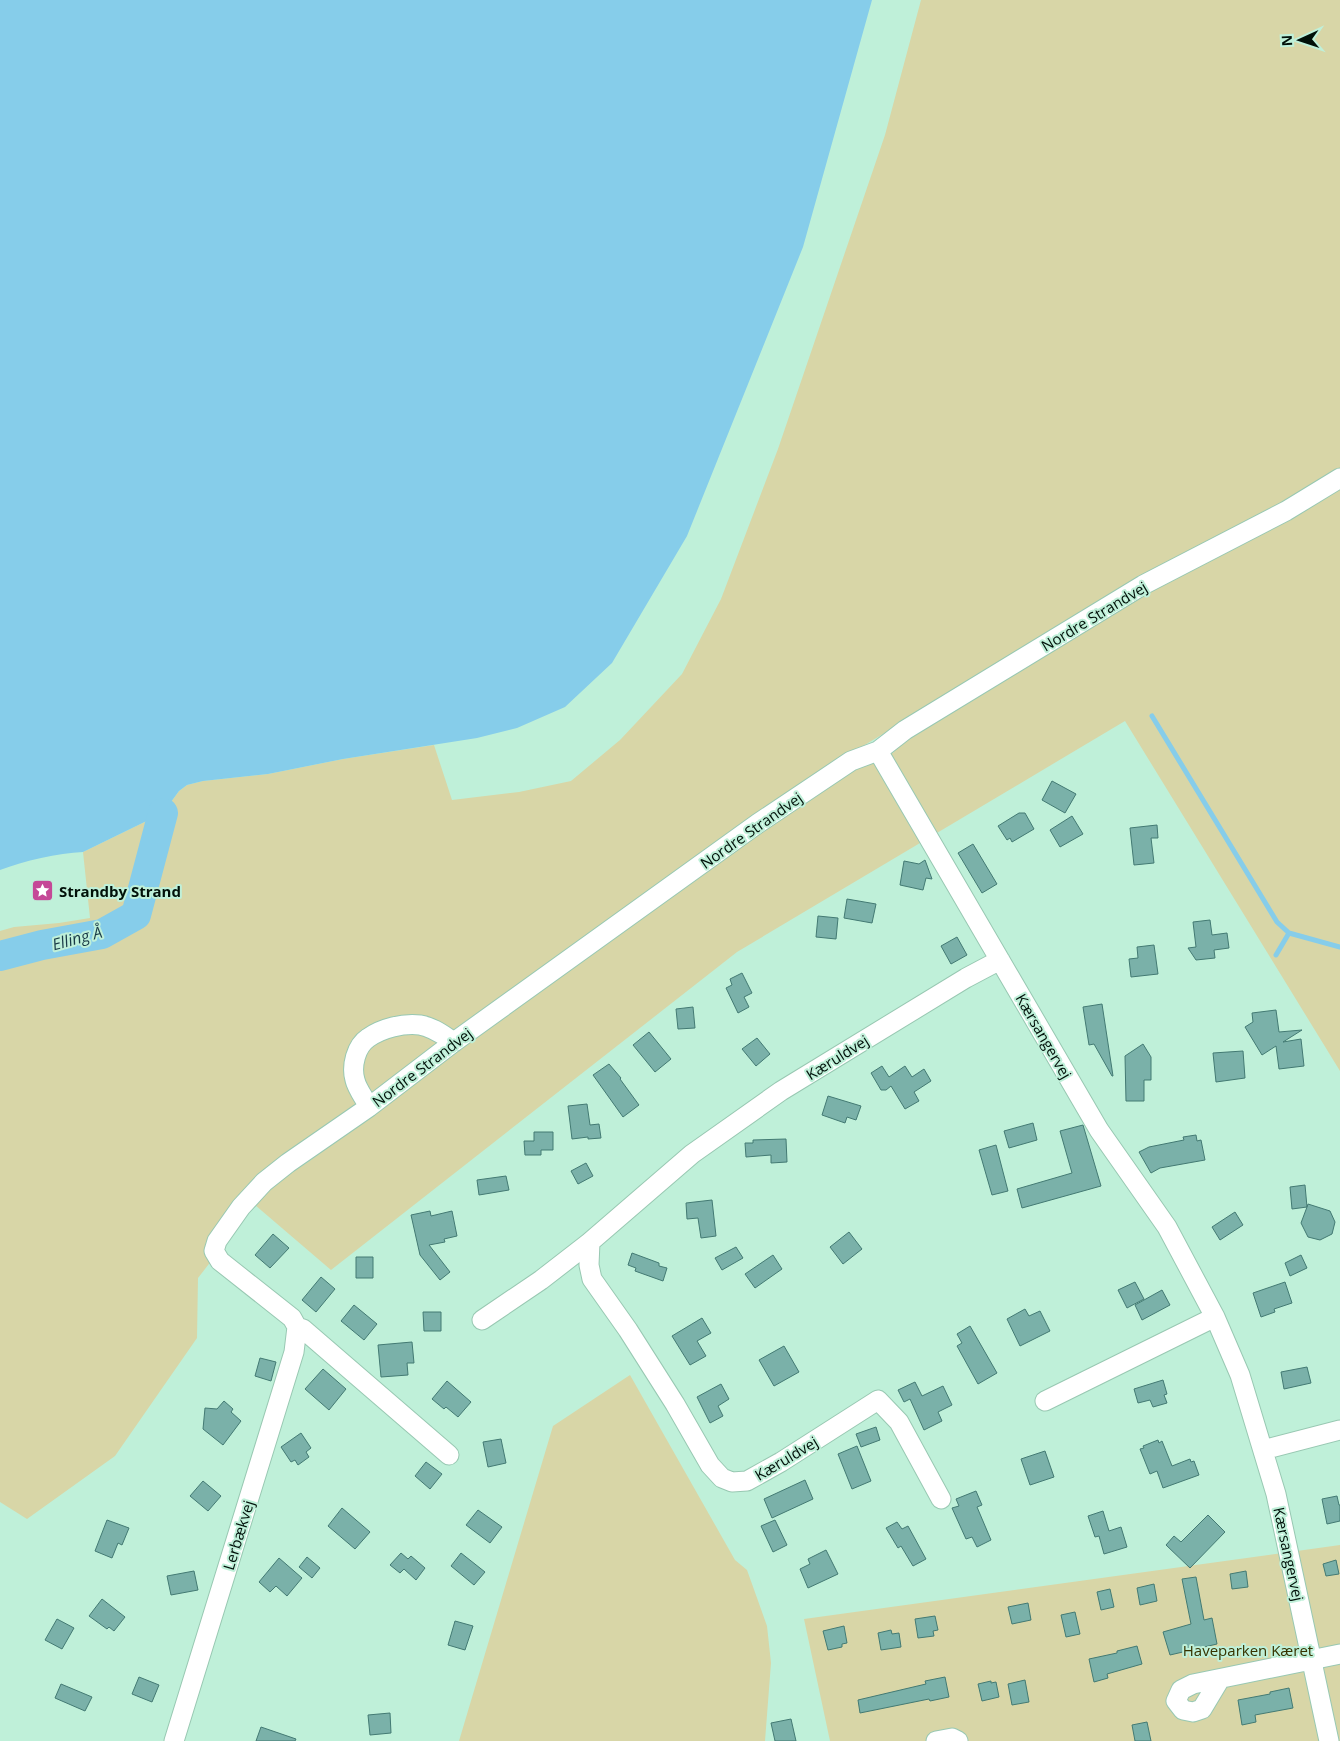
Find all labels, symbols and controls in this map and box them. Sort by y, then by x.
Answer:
north arrow [1275,15,1325,65]
text: N [1277,35,1296,47]
street label: Nordre Strandvej [1037,576,1151,656]
street label: Nordre Strandvej [696,787,806,873]
place icon: Strandby Strand [31,879,55,903]
place label: Strandby Strand [59,881,181,901]
water label: Elling Å [50,921,105,955]
street label: Kærsangervej [1012,990,1076,1082]
street label: Nordre Strandvej [368,1023,476,1111]
street label: Kæruldvej [802,1030,872,1084]
street label: Kæruldvej [751,1431,821,1485]
street label: Lerbækvej [218,1498,258,1572]
street label: Kærsangervej [1269,1505,1309,1603]
park label: Haveparken Kæret [1183,1640,1313,1660]

